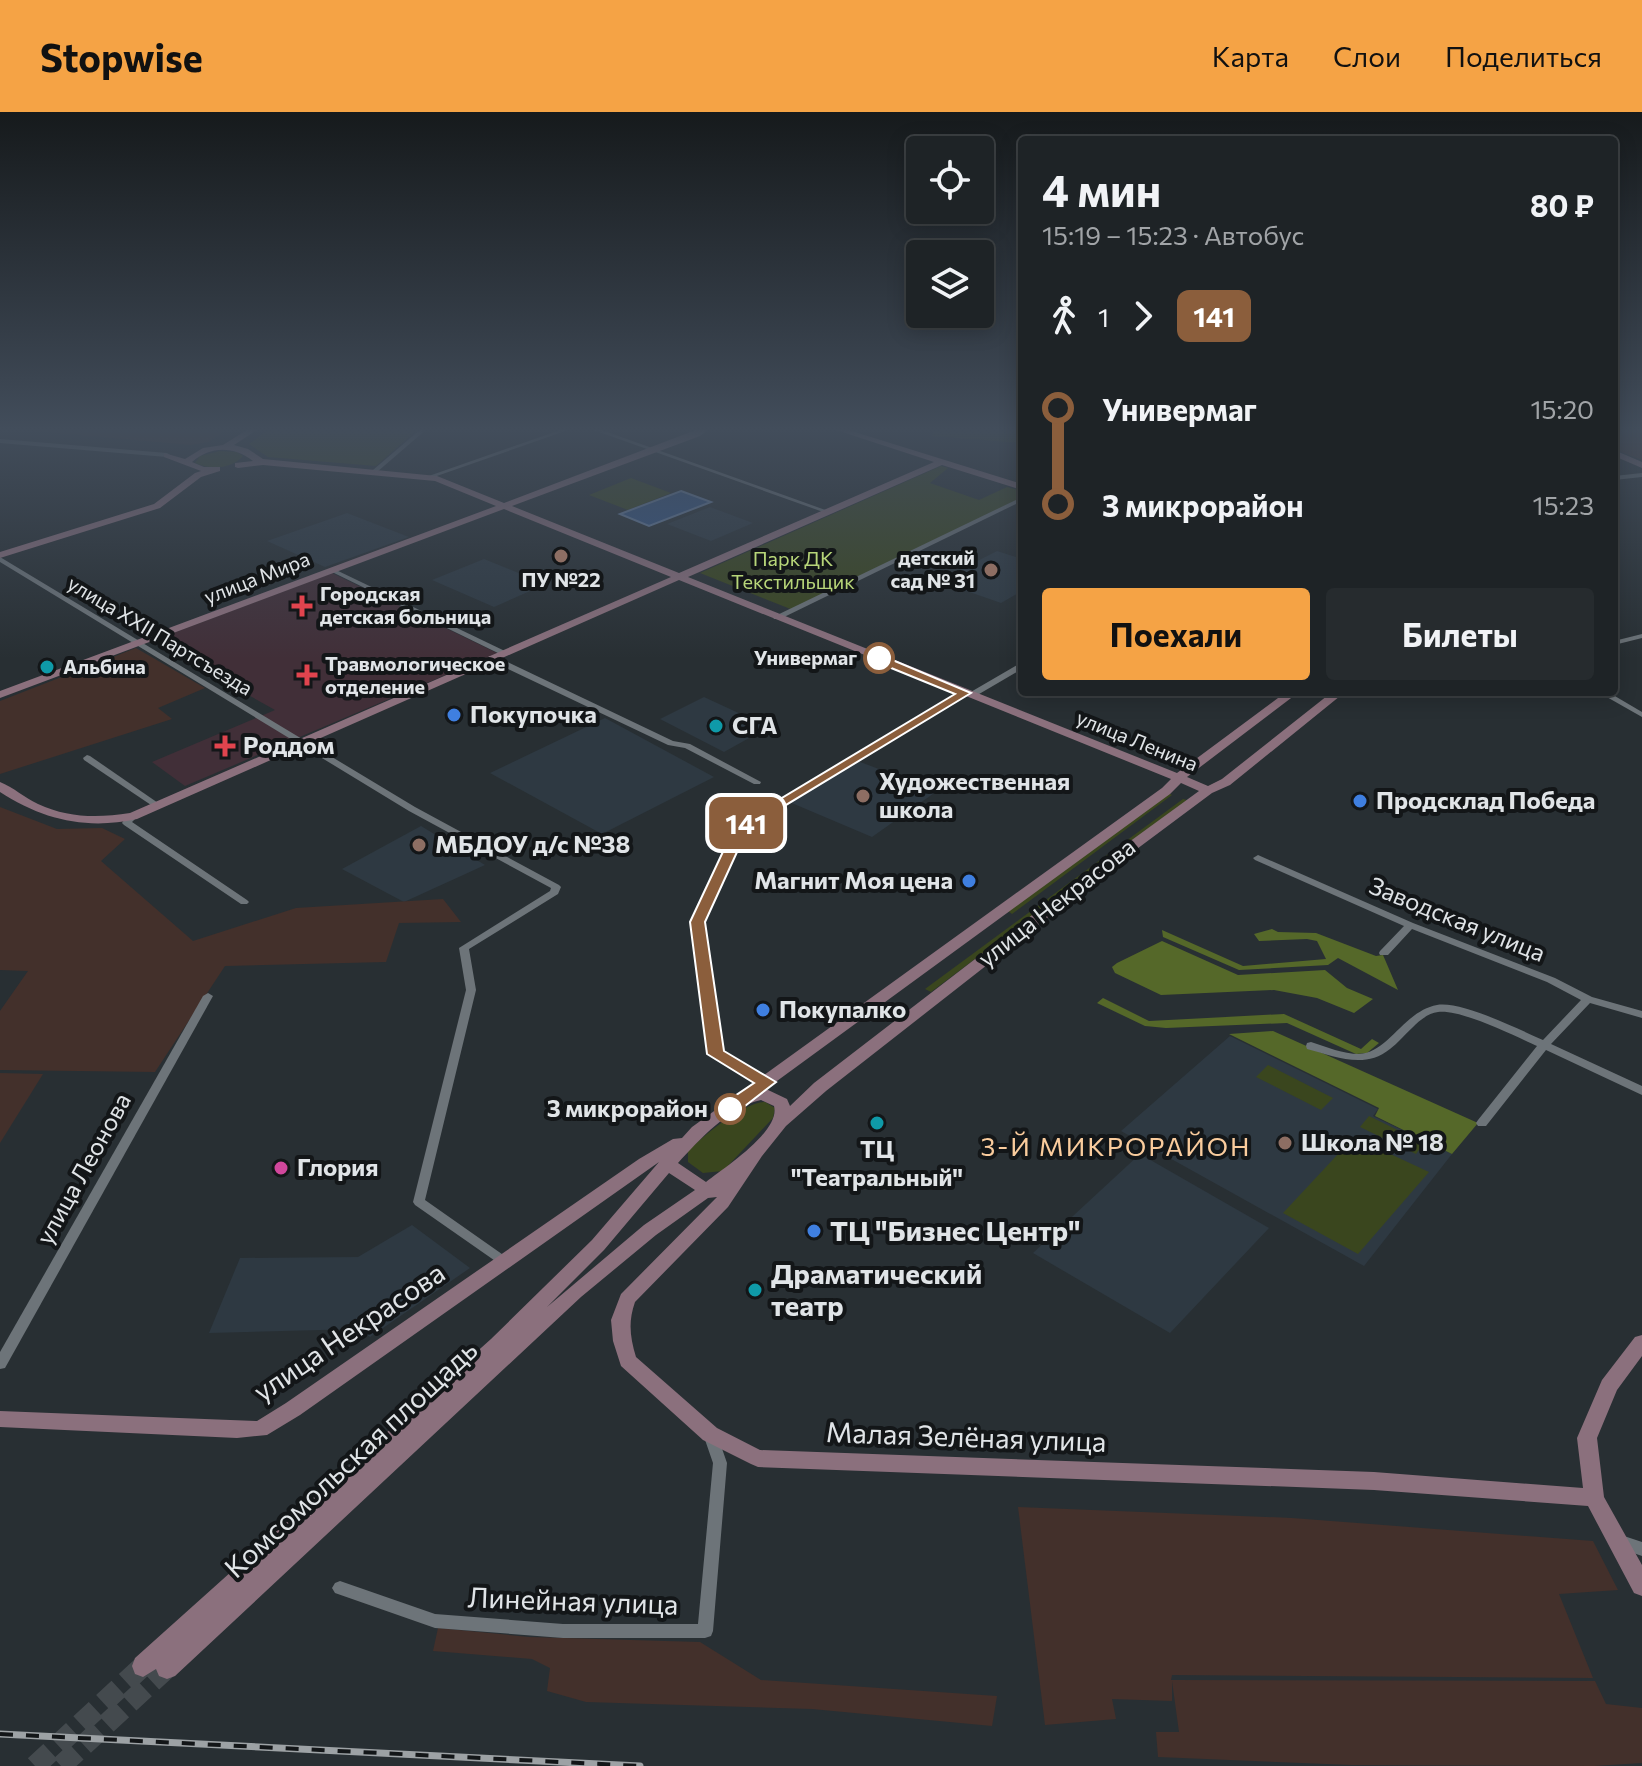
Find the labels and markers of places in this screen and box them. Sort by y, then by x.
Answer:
place label: детский сад № 31 [891,545,975,592]
marker: ПУ №22 [552,547,570,565]
marker: детский сад № 31 [982,561,1000,579]
place label: ПУ №22 [521,567,601,591]
place label: Городская детская больница [320,581,491,628]
marker: Городская детская больница [291,595,313,617]
marker: Универмаг [864,643,894,673]
place label: Универмаг [754,645,857,669]
place label: Травмологическое отделение [325,651,505,698]
place label: Альбина [63,654,146,678]
marker: Альбина [38,658,56,676]
marker: Травмологическое отделение [296,664,318,686]
place label: Покупочка [470,699,597,728]
marker: Покупочка [445,706,463,724]
place label: СГА [732,710,778,739]
marker: СГА [707,717,725,735]
place label: Роддом [243,730,335,759]
marker: Роддом [214,735,236,757]
place label: Художественная школа [879,766,1070,823]
place label: Продсклад Победа [1376,785,1595,814]
marker: Художественная школа [854,787,872,805]
marker: Продсклад Победа [1351,792,1369,810]
place label: МБДОУ д/с №38 [435,829,630,858]
marker: МБДОУ д/с №38 [410,836,428,854]
place label: Магнит Моя цена [754,865,953,894]
marker: Магнит Моя цена [960,872,978,890]
place label: Покупалко [779,994,906,1023]
marker: Покупалко [754,1001,772,1019]
place label: 3 микрорайон [547,1093,708,1122]
marker: 3 микрорайон [715,1094,745,1124]
marker: ТЦ "Театральный" [868,1114,886,1132]
place label: Школа № 18 [1301,1127,1444,1156]
place label: ТЦ "Театральный" [791,1134,963,1191]
marker: Школа № 18 [1276,1134,1294,1152]
place label: Глория [297,1152,379,1181]
marker: Глория [272,1159,290,1177]
place label: ТЦ "Бизнес Центр" [830,1213,1080,1247]
marker: ТЦ "Бизнес Центр" [805,1222,823,1240]
place label: Драматический театр [771,1256,982,1322]
marker: Драматический театр [746,1281,764,1299]

